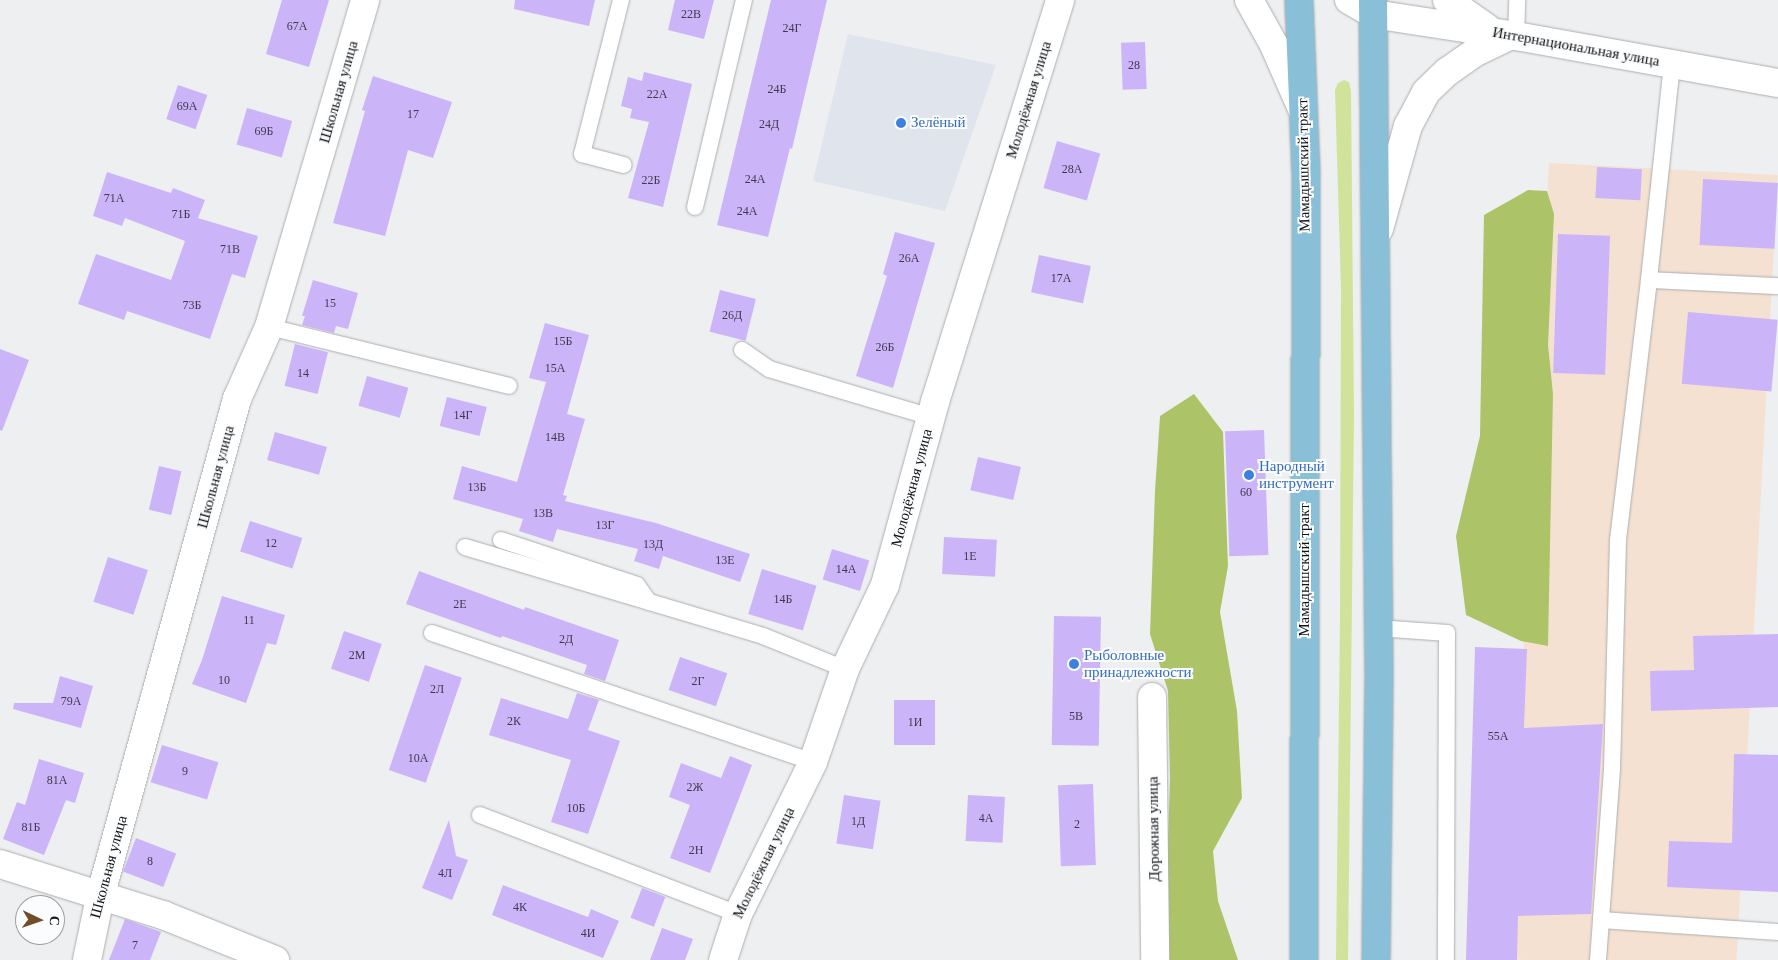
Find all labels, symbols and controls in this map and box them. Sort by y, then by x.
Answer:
house number: 22В [681,8,701,22]
house number: 67А [287,20,307,34]
house number: 24Г [783,22,801,36]
street label: Интернациональная улица [1491,23,1661,71]
street label: Школьная улица [316,39,362,145]
street label: Молодёжная улица [1003,39,1055,161]
house number: 28 [1128,59,1140,73]
house number: 24Б [768,83,786,97]
house number: 22А [647,88,667,102]
street label: Мамадышский тракт [1294,98,1314,232]
house number: 69А [177,100,197,114]
house number: 17 [407,108,419,122]
place label: Зелёный [911,114,965,132]
marker: Зелёный [895,117,907,129]
house number: 24Д [759,118,779,132]
house number: 69Б [255,125,273,139]
house number: 28А [1062,163,1082,177]
house number: 24А [745,173,765,187]
house number: 22Б [642,174,660,188]
house number: 71А [104,192,124,206]
house number: 24А [737,205,757,219]
house number: 71Б [172,208,190,222]
house number: 71В [220,243,240,257]
house number: 26А [899,252,919,266]
house number: 17А [1051,272,1071,286]
house number: 15 [324,297,336,311]
house number: 73Б [183,299,201,313]
house number: 26Д [722,309,742,323]
house number: 15Б [554,335,572,349]
house number: 26Б [876,341,894,355]
house number: 15А [545,362,565,376]
house number: 14 [297,367,309,381]
house number: 14Г [454,409,472,423]
street label: Школьная улица [194,424,238,530]
street label: Молодёжная улица [888,427,936,549]
house number: 14В [545,431,565,445]
place label: Народный инструмент [1259,457,1334,492]
marker: Народный инструмент [1243,469,1255,481]
house number: 13Б [468,481,486,495]
house number: 60 [1240,486,1252,500]
street label: Мамадышский тракт [1296,503,1314,637]
house number: 13В [533,507,553,521]
house number: 13Г [596,519,614,533]
house number: 12 [265,537,277,551]
house number: 13Д [643,538,663,552]
house number: 1Е [963,550,977,564]
house number: 13Е [715,554,735,568]
house number: 14А [836,563,856,577]
house number: 14Б [774,593,792,607]
house number: 2Е [453,598,467,612]
house number: 11 [243,614,255,628]
house number: 2Д [559,633,573,647]
place label: Рыболовные принадлежности [1084,646,1192,681]
house number: 2М [349,649,365,663]
marker: Рыболовные принадлежности [1068,658,1080,670]
house number: 10 [218,674,230,688]
house number: 2Г [692,675,704,689]
house number: 2Л [430,683,444,697]
house number: 79А [61,695,81,709]
house number: 5В [1069,710,1083,724]
house number: 2К [507,715,521,729]
house number: 1И [908,716,922,730]
house number: 55А [1488,730,1508,744]
house number: 10А [408,752,428,766]
house number: 9 [182,765,188,779]
house number: 81А [47,774,67,788]
street label: Дорожная улица [1144,776,1164,882]
house number: 2Ж [687,781,703,795]
house number: 10Б [567,802,585,816]
street label: Молодёжная улица [729,804,799,922]
house number: 4А [979,812,993,826]
street label: Школьная улица [87,814,131,920]
house number: 1Д [851,815,865,829]
house number: 2 [1074,818,1080,832]
house number: 81Б [22,821,40,835]
house number: 2Н [689,844,703,858]
house number: 8 [147,855,153,869]
house number: 4Л [438,867,452,881]
north arrow [15,895,65,945]
house number: 4К [513,901,527,915]
text: С [47,915,62,926]
house number: 4И [581,927,595,941]
house number: 7 [132,939,138,953]

